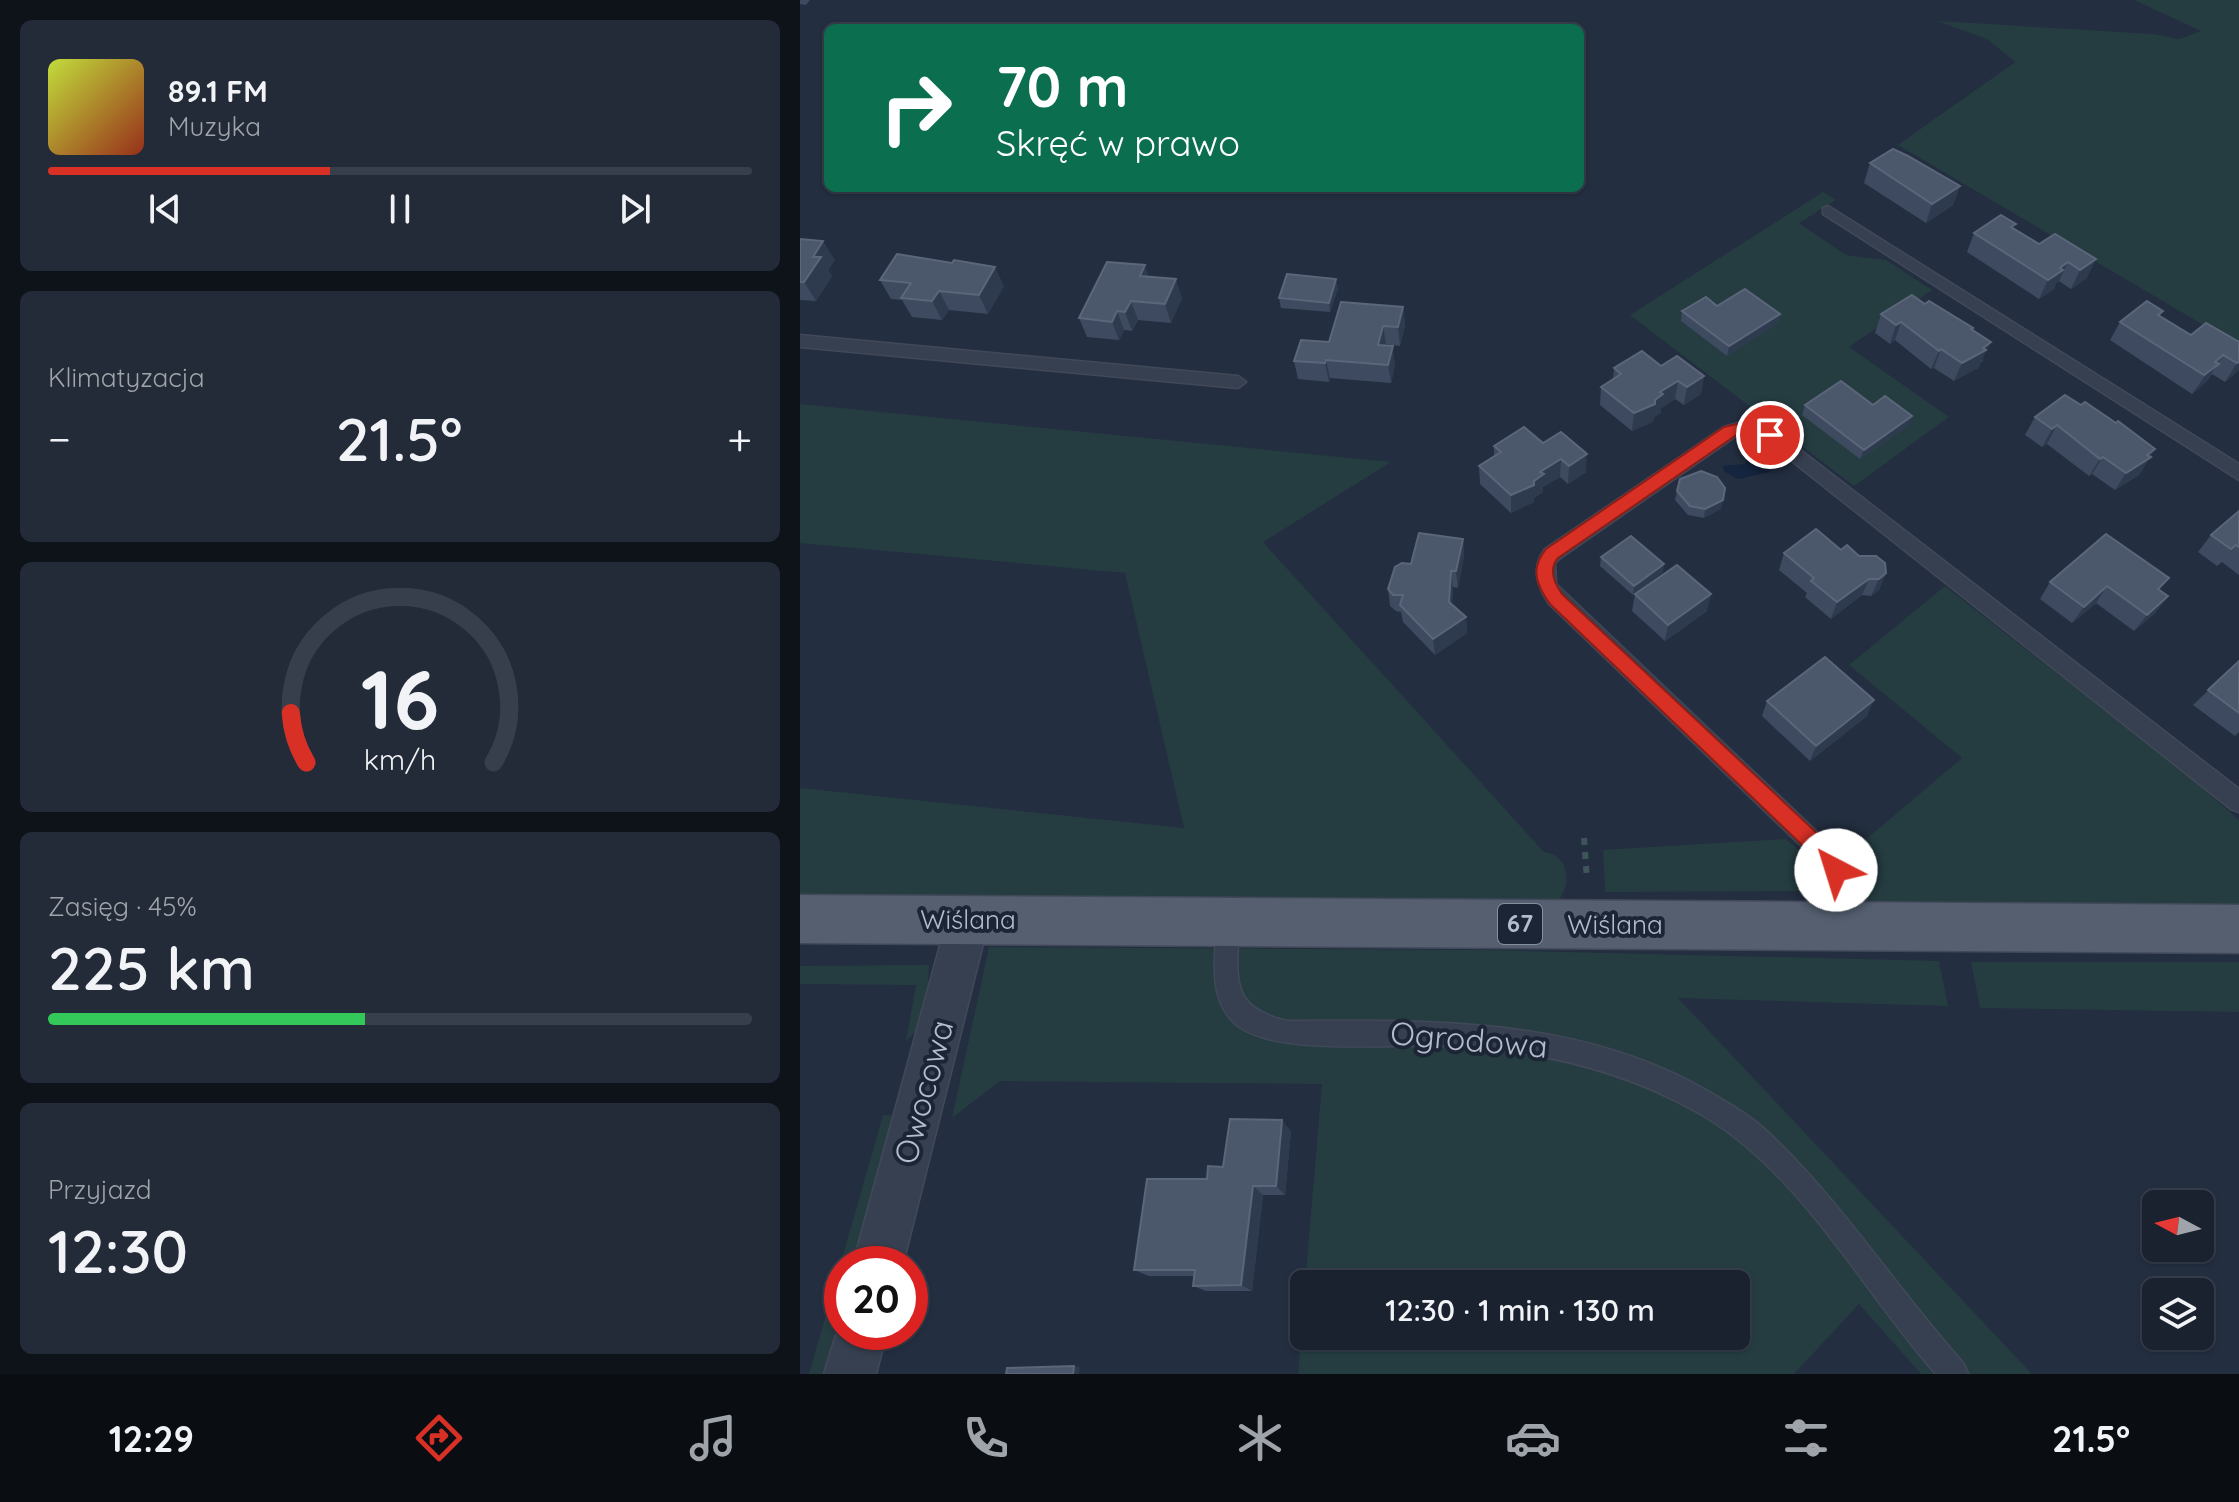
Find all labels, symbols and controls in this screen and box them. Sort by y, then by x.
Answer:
text: 70 m [996,51,1128,121]
icon: right [864,56,968,160]
text: 89.1 FM [168,72,268,110]
text: Muzyka [168,110,261,143]
text: Skręć w prawo [996,120,1240,165]
icon: previous [143,187,187,231]
icon: pause [378,187,422,231]
icon: next [613,187,657,231]
text: Klimatyzacja [48,361,205,394]
text: 21.5° [336,401,462,476]
pin [1736,401,1804,469]
text: − [48,411,71,466]
text: + [727,411,752,466]
icon: arrive [1748,413,1792,457]
text: 16 [361,646,439,750]
text: km/h [364,741,436,777]
position arrow [1794,828,1878,912]
text: Zasięg · 45% [48,890,197,923]
street label: Wiślana [920,903,1016,936]
road number: 67 [1498,904,1542,944]
street label: Wiślana [1567,908,1663,941]
text: 225 km [48,930,255,1005]
street label: Ogrodowa [1389,1012,1549,1066]
street label: Owocowa [885,1015,961,1168]
text: Przyjazd [48,1173,151,1206]
north arrow [2142,1190,2214,1262]
map controls [2142,1190,2214,1350]
text: 12:30 [48,1213,188,1288]
speed limit sign: 20 [824,1246,928,1350]
button: layers [2142,1278,2214,1350]
text: 12:30 · 1 min · 130 m [1385,1291,1655,1329]
icon: directions [411,1410,467,1466]
icon: music [685,1410,741,1466]
icon: phone [958,1410,1014,1466]
icon: climate [1232,1410,1288,1466]
icon: car [1505,1410,1561,1466]
icon: filters [1778,1410,1834,1466]
text: 12:29 [109,1416,194,1461]
text: 21.5° [2052,1416,2130,1461]

